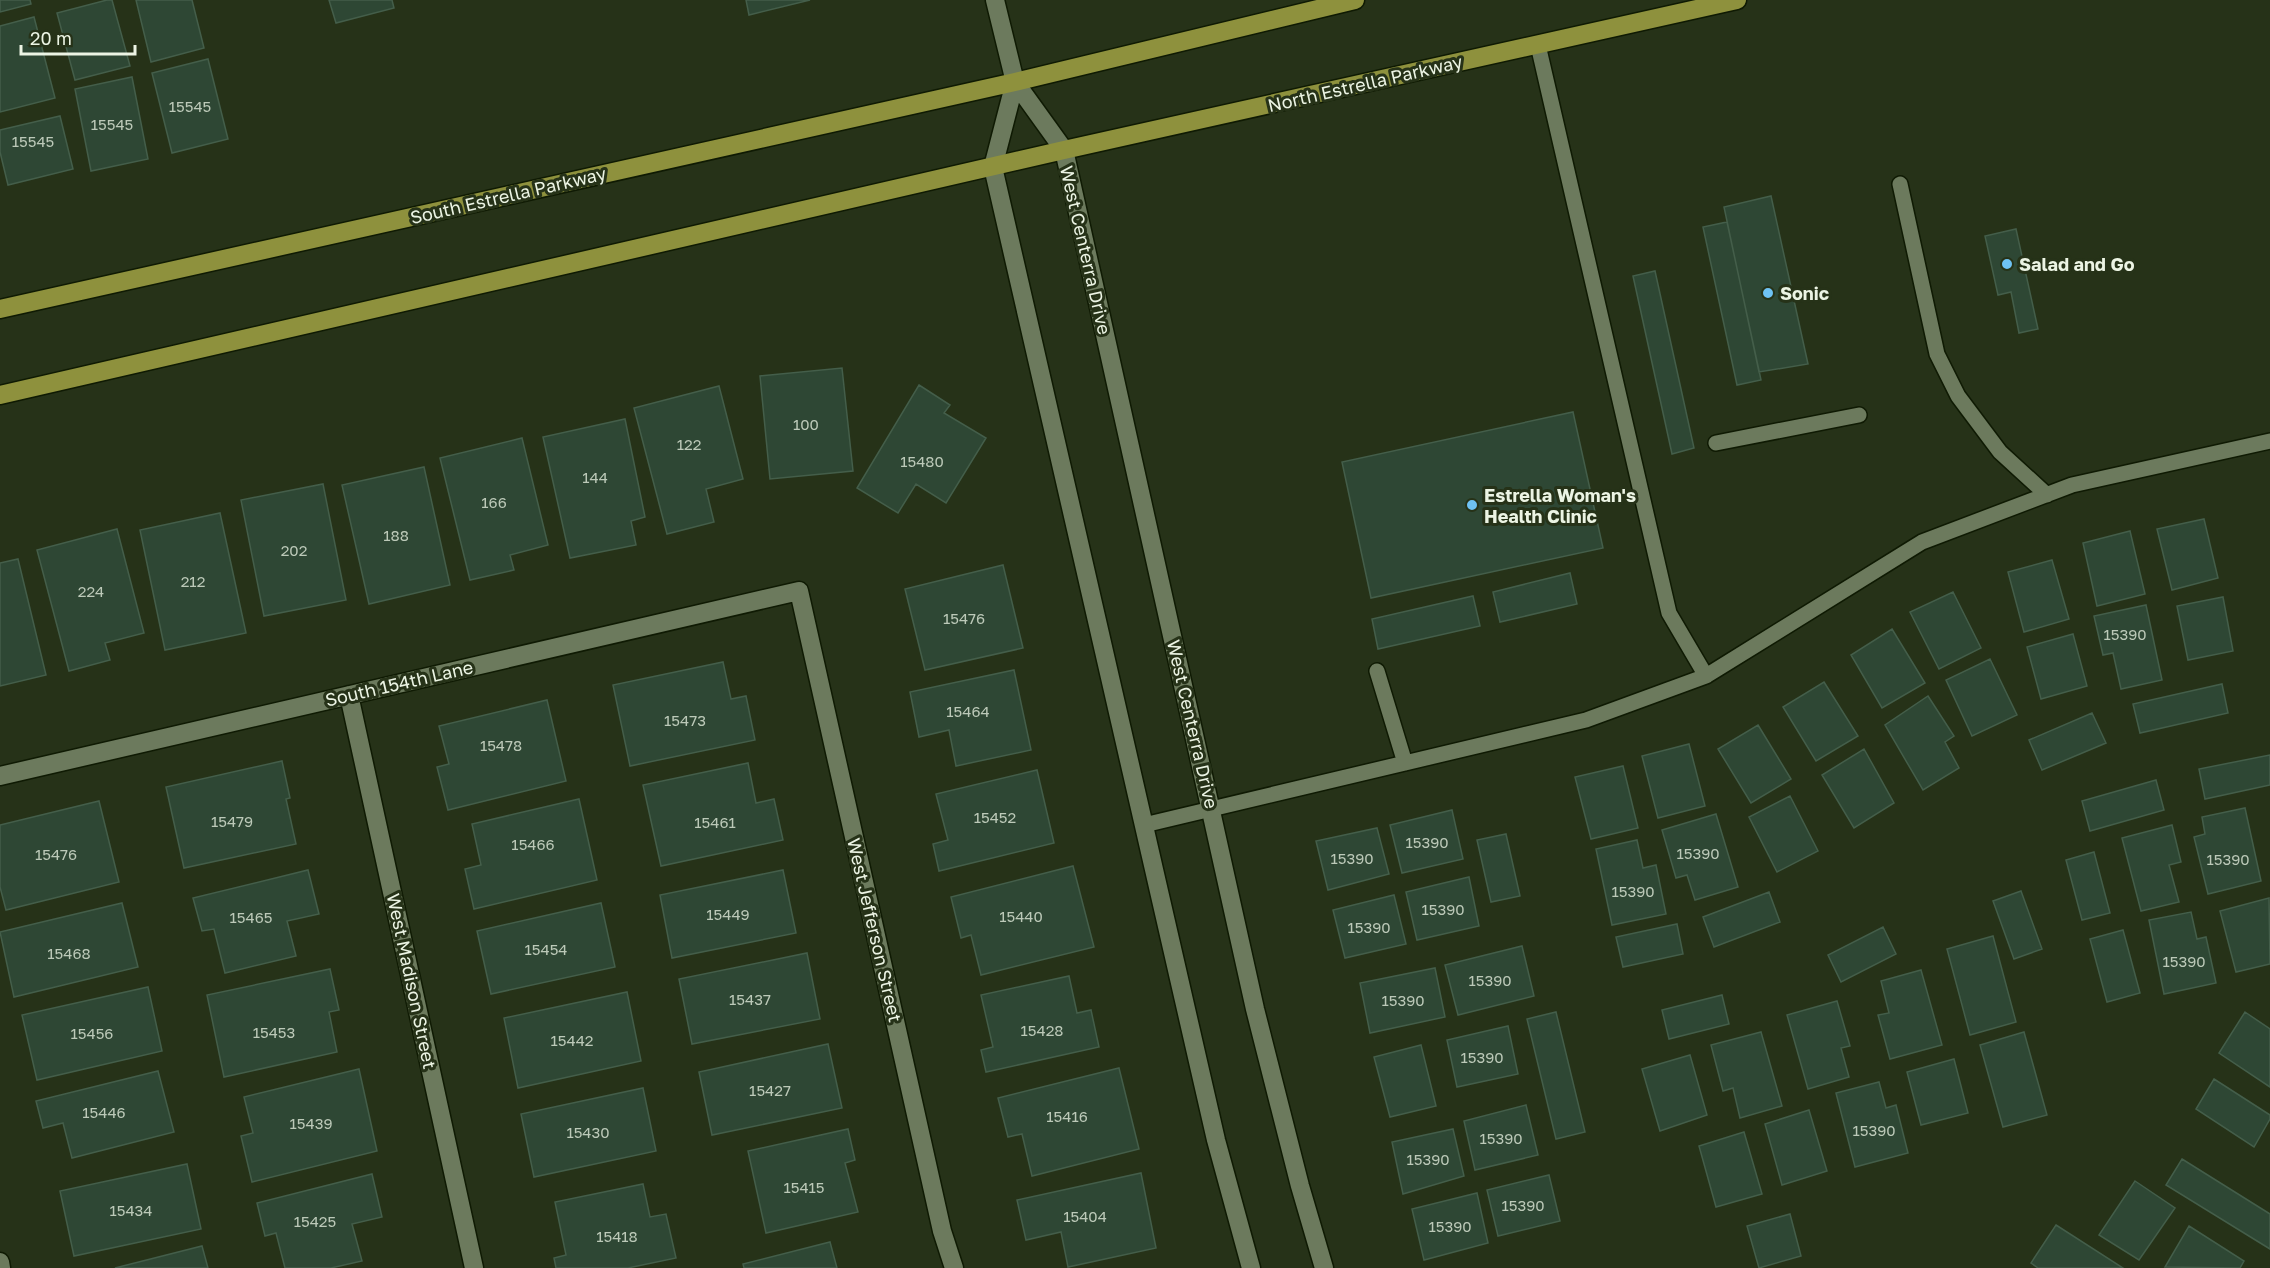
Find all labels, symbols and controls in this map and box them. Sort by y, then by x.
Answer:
scale bar [21,18,135,56]
text: 20 m [30,27,72,49]
street label: North Estrella Parkway [1266,50,1464,116]
house number: 15545 [169,97,211,115]
house number: 15545 [91,115,133,133]
house number: 15545 [12,132,54,150]
street label: South Estrella Parkway [408,162,608,228]
street label: West Centerra Drive [1056,163,1116,337]
place label: Salad and Go [2019,253,2135,275]
marker: Salad and Go [2000,257,2014,271]
place label: Sonic [1780,282,1829,304]
marker: Sonic [1761,286,1775,300]
house number: 100 [793,415,819,433]
house number: 122 [677,435,701,453]
house number: 15480 [900,452,944,470]
house number: 144 [582,468,608,486]
place label: Estrella Woman's Health Clinic [1484,484,1636,527]
house number: 166 [481,493,507,511]
marker: Estrella Woman's Health Clinic [1465,498,1479,512]
house number: 188 [383,526,409,544]
house number: 202 [281,541,307,559]
house number: 212 [181,572,205,590]
house number: 224 [78,582,104,600]
house number: 15476 [943,609,985,627]
house number: 15390 [2103,625,2147,643]
street label: West Centerra Drive [1163,637,1223,811]
street label: South 154th Lane [323,655,475,711]
house number: 15464 [946,702,990,720]
house number: 15473 [664,711,706,729]
house number: 15478 [480,736,522,754]
house number: 15452 [974,808,1016,826]
house number: 15479 [211,812,253,830]
house number: 15461 [694,813,736,831]
house number: 15390 [1405,833,1449,851]
house number: 15466 [511,835,555,853]
street label: West Jefferson Street [843,836,907,1024]
house number: 15390 [1676,844,1720,862]
house number: 15476 [35,845,77,863]
house number: 15390 [1330,849,1374,867]
house number: 15390 [2206,850,2250,868]
house number: 15390 [1611,882,1655,900]
street label: West Madison Street [383,891,441,1071]
house number: 15390 [1421,900,1465,918]
house number: 15449 [706,905,750,923]
house number: 15440 [999,907,1043,925]
house number: 15465 [230,908,272,926]
house number: 15390 [1347,918,1391,936]
house number: 15454 [525,940,567,958]
house number: 15468 [47,944,91,962]
house number: 15390 [2162,952,2206,970]
house number: 15390 [1468,971,1512,989]
house number: 15437 [729,990,771,1008]
house number: 15390 [1381,991,1425,1009]
house number: 15428 [1021,1021,1063,1039]
house number: 15453 [253,1023,295,1041]
house number: 15456 [71,1024,113,1042]
house number: 15442 [551,1031,593,1049]
house number: 15390 [1460,1048,1504,1066]
house number: 15427 [749,1081,791,1099]
house number: 15446 [82,1103,126,1121]
house number: 15416 [1046,1107,1088,1125]
house number: 15439 [290,1114,332,1132]
house number: 15390 [1852,1121,1896,1139]
house number: 15430 [566,1123,610,1141]
house number: 15390 [1479,1129,1523,1147]
house number: 15390 [1406,1150,1450,1168]
house number: 15415 [783,1178,825,1196]
house number: 15390 [1501,1196,1545,1214]
house number: 15434 [109,1201,153,1219]
house number: 15404 [1063,1207,1107,1225]
house number: 15425 [294,1212,336,1230]
house number: 15390 [1428,1217,1472,1235]
house number: 15418 [596,1227,638,1245]

